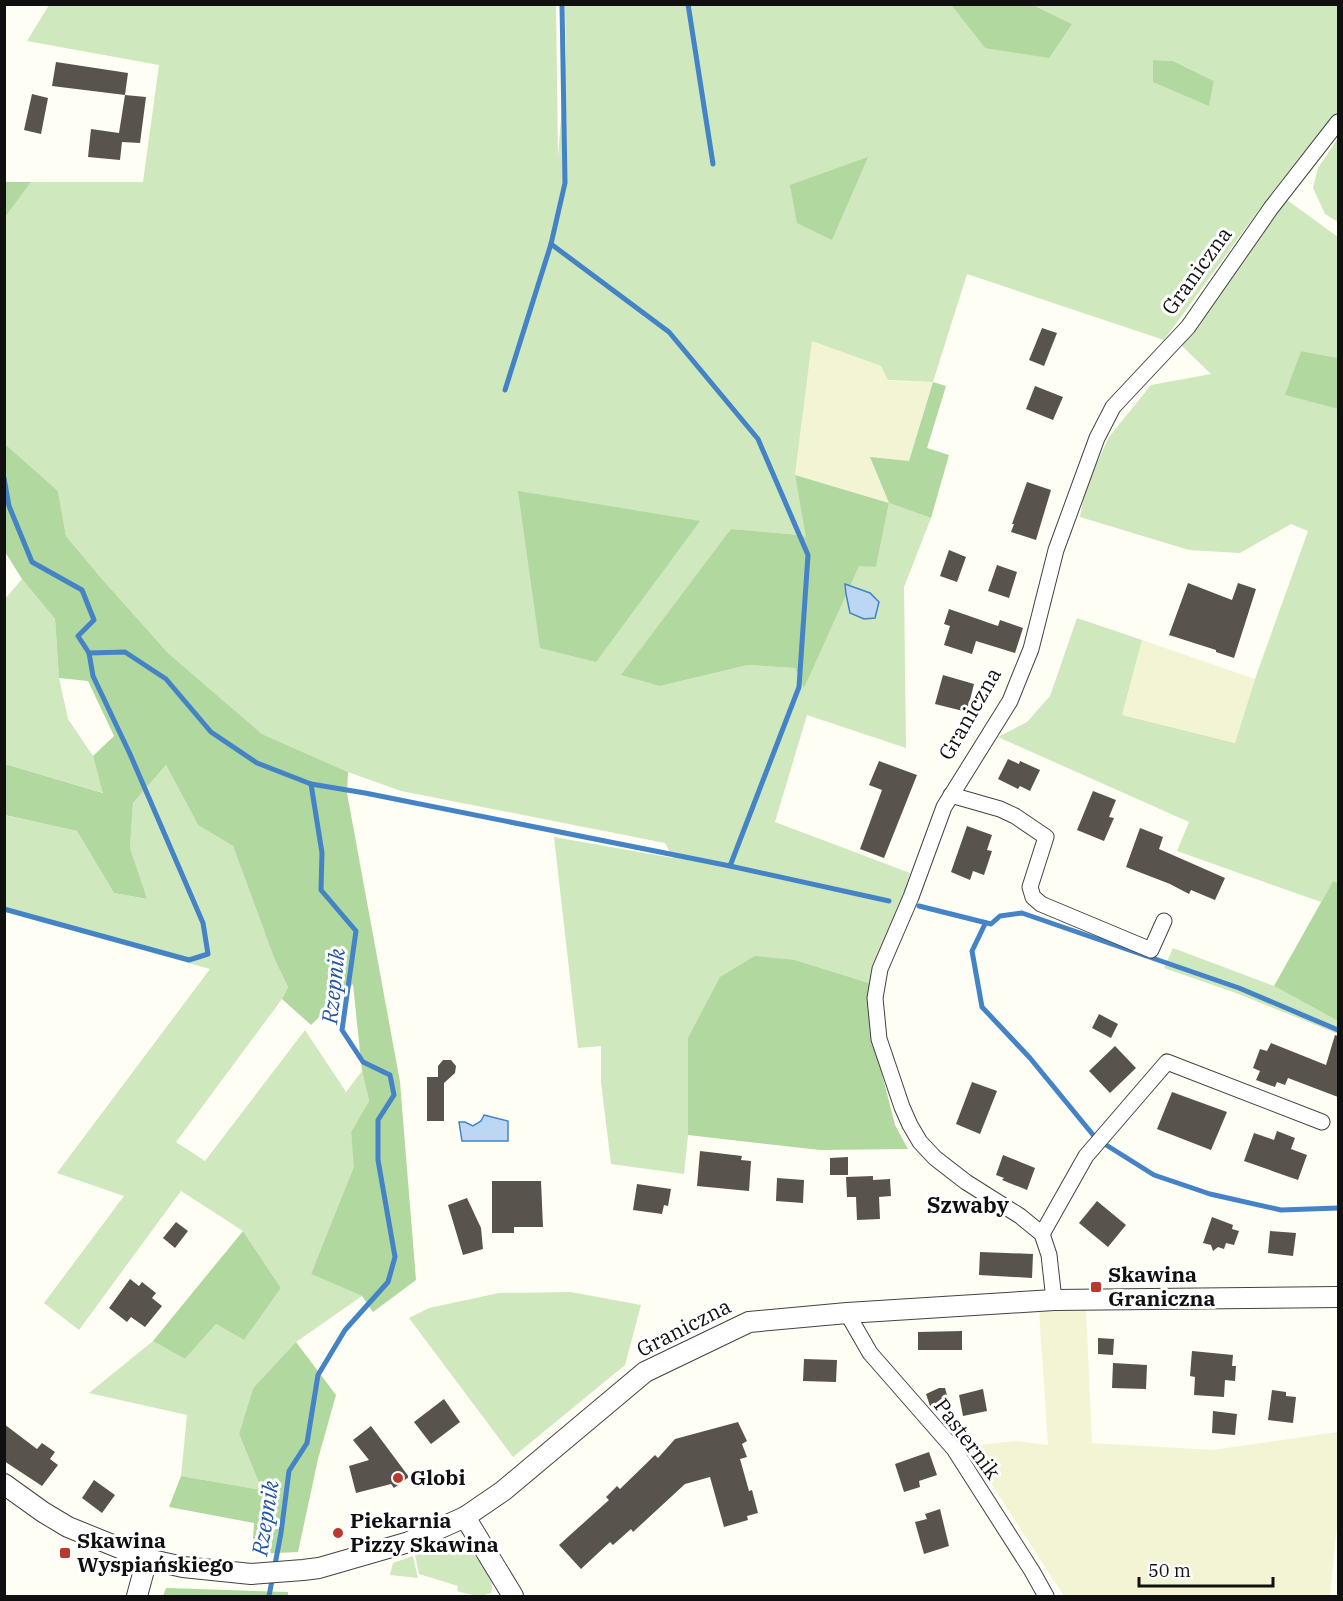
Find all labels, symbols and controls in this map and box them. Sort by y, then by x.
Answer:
street label: Graniczna [1155,221,1238,320]
street label: Graniczna [931,662,1007,765]
water label: Rzepnik [314,946,351,1026]
district label: Szwaby [927,1190,1010,1219]
place label: Skawina Graniczna [1108,1260,1215,1312]
marker: Skawina Graniczna [1089,1280,1103,1294]
street label: Graniczna [632,1291,735,1363]
street label: Pasternik [928,1392,1008,1485]
place label: Globi [410,1463,466,1491]
marker: Globi [391,1471,405,1485]
water label: Rzepnik [244,1478,285,1559]
place label: Piekarnia Pizzy Skawina [350,1506,499,1558]
place label: Skawina Wyspiańskiego [77,1526,234,1578]
marker: Piekarnia Pizzy Skawina [331,1526,345,1540]
marker: Skawina Wyspiańskiego [58,1546,72,1560]
scale bar [1139,1550,1272,1588]
text: 50 m [1148,1559,1191,1582]

